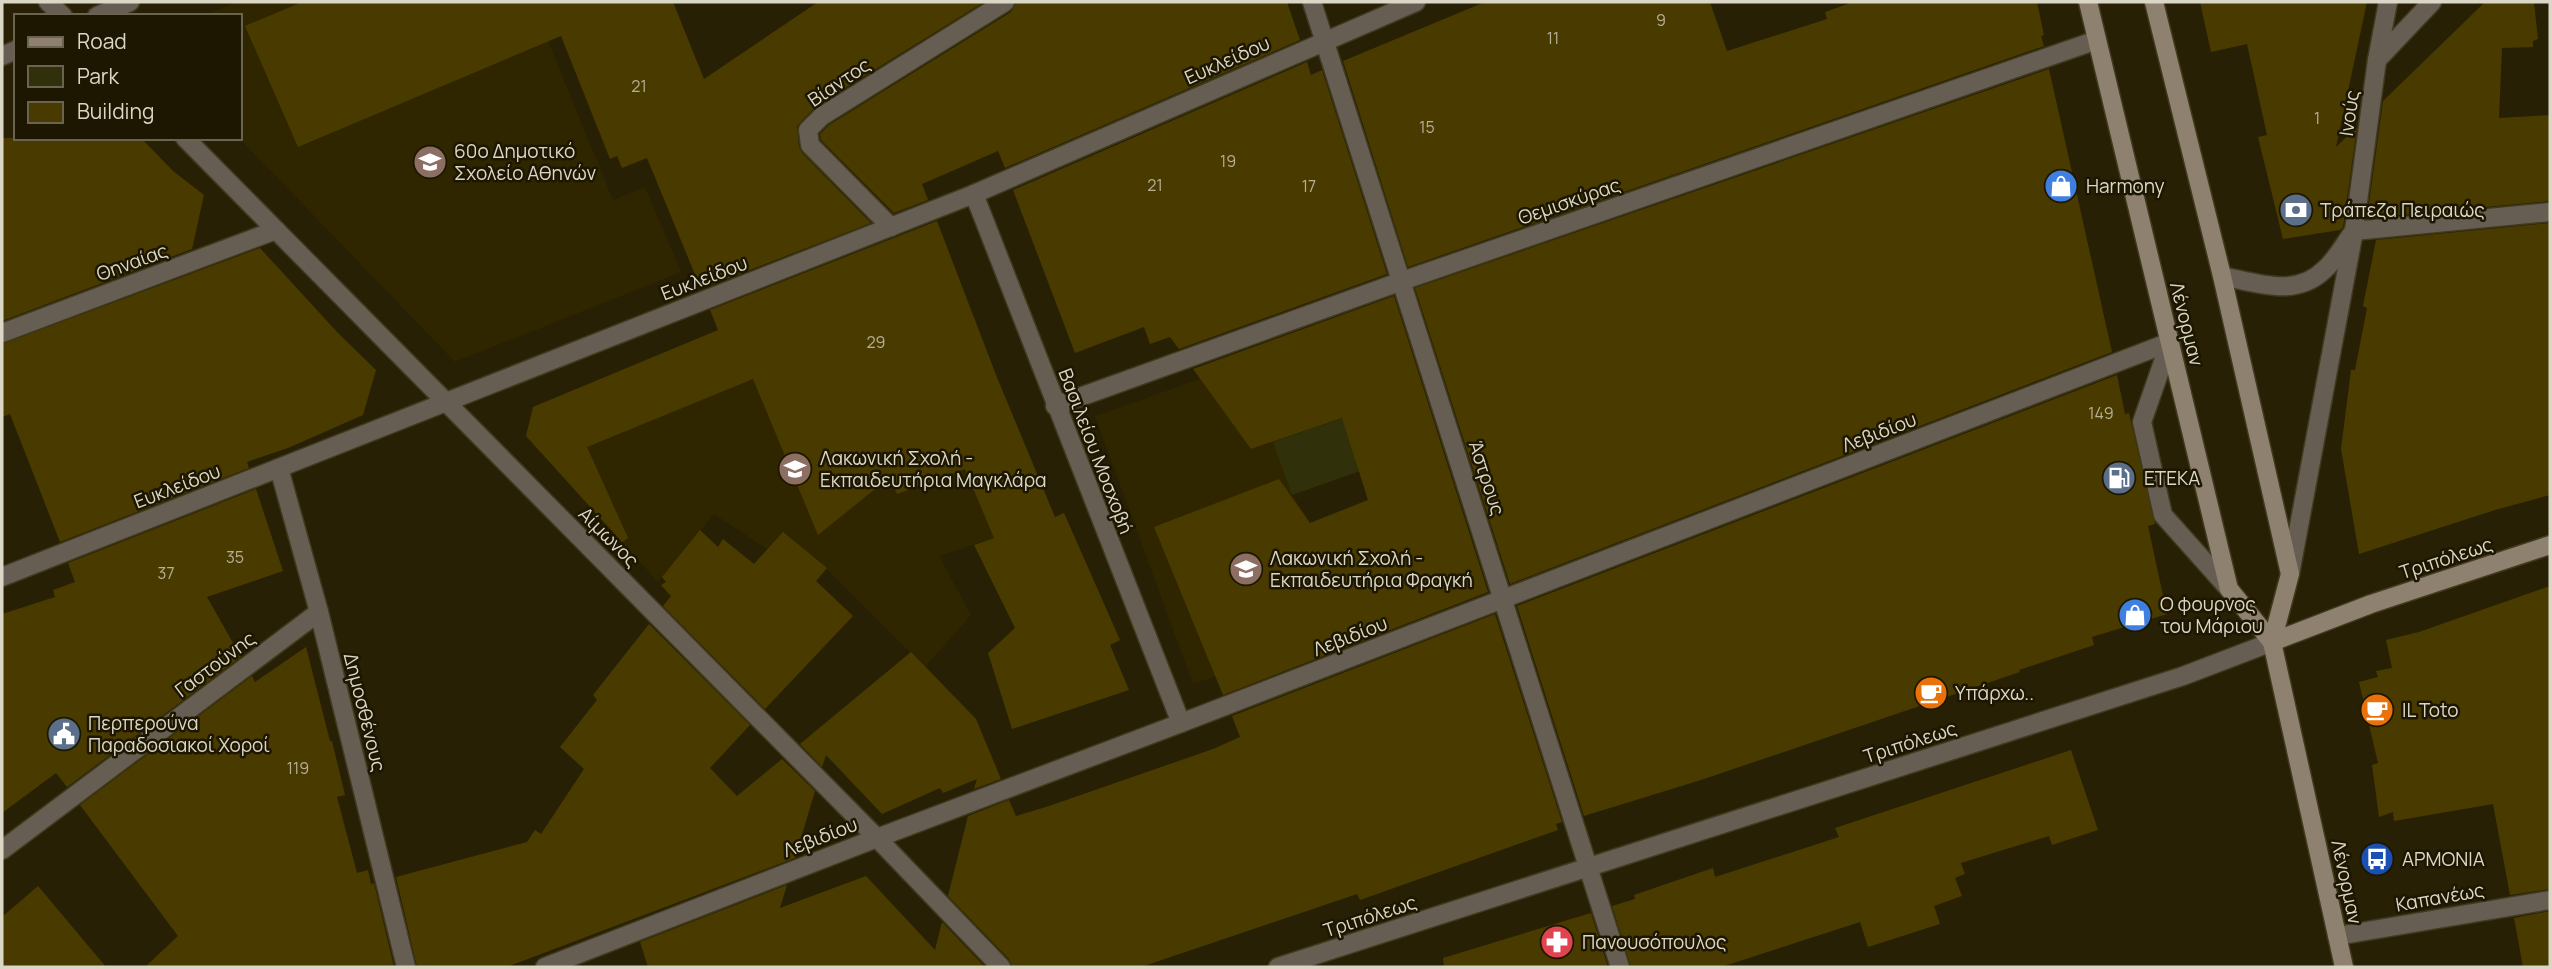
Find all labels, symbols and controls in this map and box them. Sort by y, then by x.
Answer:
house number: 9 [1656,9,1666,31]
legend [14,14,242,140]
text: Road [77,27,127,55]
house number: 11 [1547,27,1559,49]
street label: Ευκλείδου [1180,30,1274,90]
street label: Βίαντος [803,52,875,112]
text: Park [77,62,119,90]
house number: 21 [631,75,647,97]
street label: Ινούς [2333,88,2365,138]
text: Building [77,97,154,125]
house number: 1 [2314,107,2320,129]
house number: 15 [1419,116,1435,138]
place label: 60ο Δημοτικό Σχολείο Αθηνών [454,138,596,186]
school or university icon: 60ο Δημοτικό Σχολείο Αθηνών [411,143,449,181]
house number: 19 [1220,150,1236,172]
shop icon: Harmony [2042,167,2080,205]
street label: Θεμισκύρας [1514,171,1624,231]
place label: Harmony [2086,173,2165,199]
house number: 21 [1147,174,1163,196]
house number: 17 [1302,175,1316,197]
bank icon: Τράπεζα Πειραιώς [2277,191,2315,229]
place label: Τράπεζα Πειραιώς [2320,197,2485,223]
street label: Θηναίας [93,237,171,287]
street label: Ευκλείδου [657,250,751,306]
street label: Λένορμαν [2164,279,2210,369]
house number: 29 [866,331,886,353]
street label: Βασιλείου Μοσχοβή [1052,365,1140,537]
house number: 149 [2088,402,2114,424]
street label: Λεβιδίου [1838,406,1920,458]
street label: Άστρους [1463,437,1511,519]
place label: Λακωνική Σχολή - Εκπαιδευτήρια Μαγκλάρα [820,445,1047,493]
school or university icon: Λακωνική Σχολή - Εκπαιδευτήρια Μαγκλάρα [776,450,814,488]
street label: Ευκλείδου [130,458,224,514]
fuel station icon: ΕΤΕΚΑ [2100,459,2138,497]
place label: ΕΤΕΚΑ [2144,465,2200,491]
street label: Αίμωνος [573,501,645,573]
street label: Τριπόλεως [2396,531,2496,585]
place label: Λακωνική Σχολή - Εκπαιδευτήρια Φραγκή [1270,545,1473,593]
house number: 35 [226,546,244,568]
school or university icon: Λακωνική Σχολή - Εκπαιδευτήρια Φραγκή [1227,550,1265,588]
house number: 37 [158,562,174,584]
place label: Ο φουρνος του Μάριου [2160,591,2263,639]
shop icon: Ο φουρνος του Μάριου [2116,596,2154,634]
street label: Λεβιδίου [1309,610,1391,662]
street label: Γαστούνης [169,625,261,703]
street label: Δημοσθένους [338,650,392,774]
cafe icon: Υπάρχω.. [1912,674,1950,712]
place label: Υπάρχω.. [1955,680,2034,706]
cafe icon: IL Toto [2358,691,2396,729]
place label: IL Toto [2402,697,2459,723]
place label: Περπερούνα Παραδοσιακοί Χοροί [88,710,270,758]
public building icon: Περπερούνα Παραδοσιακοί Χοροί [45,715,83,753]
street label: Τριπόλεως [1860,715,1960,769]
house number: 119 [287,757,309,779]
street label: Λεβιδίου [779,811,861,863]
street label: Λένορμαν [2325,838,2369,927]
bus stop icon: ΑΡΜΟΝΙΑ [2358,840,2396,878]
place label: ΑΡΜΟΝΙΑ [2402,846,2485,872]
street label: Καπανέως [2393,876,2487,918]
street label: Τριπόλεως [1320,889,1420,943]
pharmacy icon: Πανουσόπουλος [1538,923,1576,961]
place label: Πανουσόπουλος [1582,929,1727,955]

